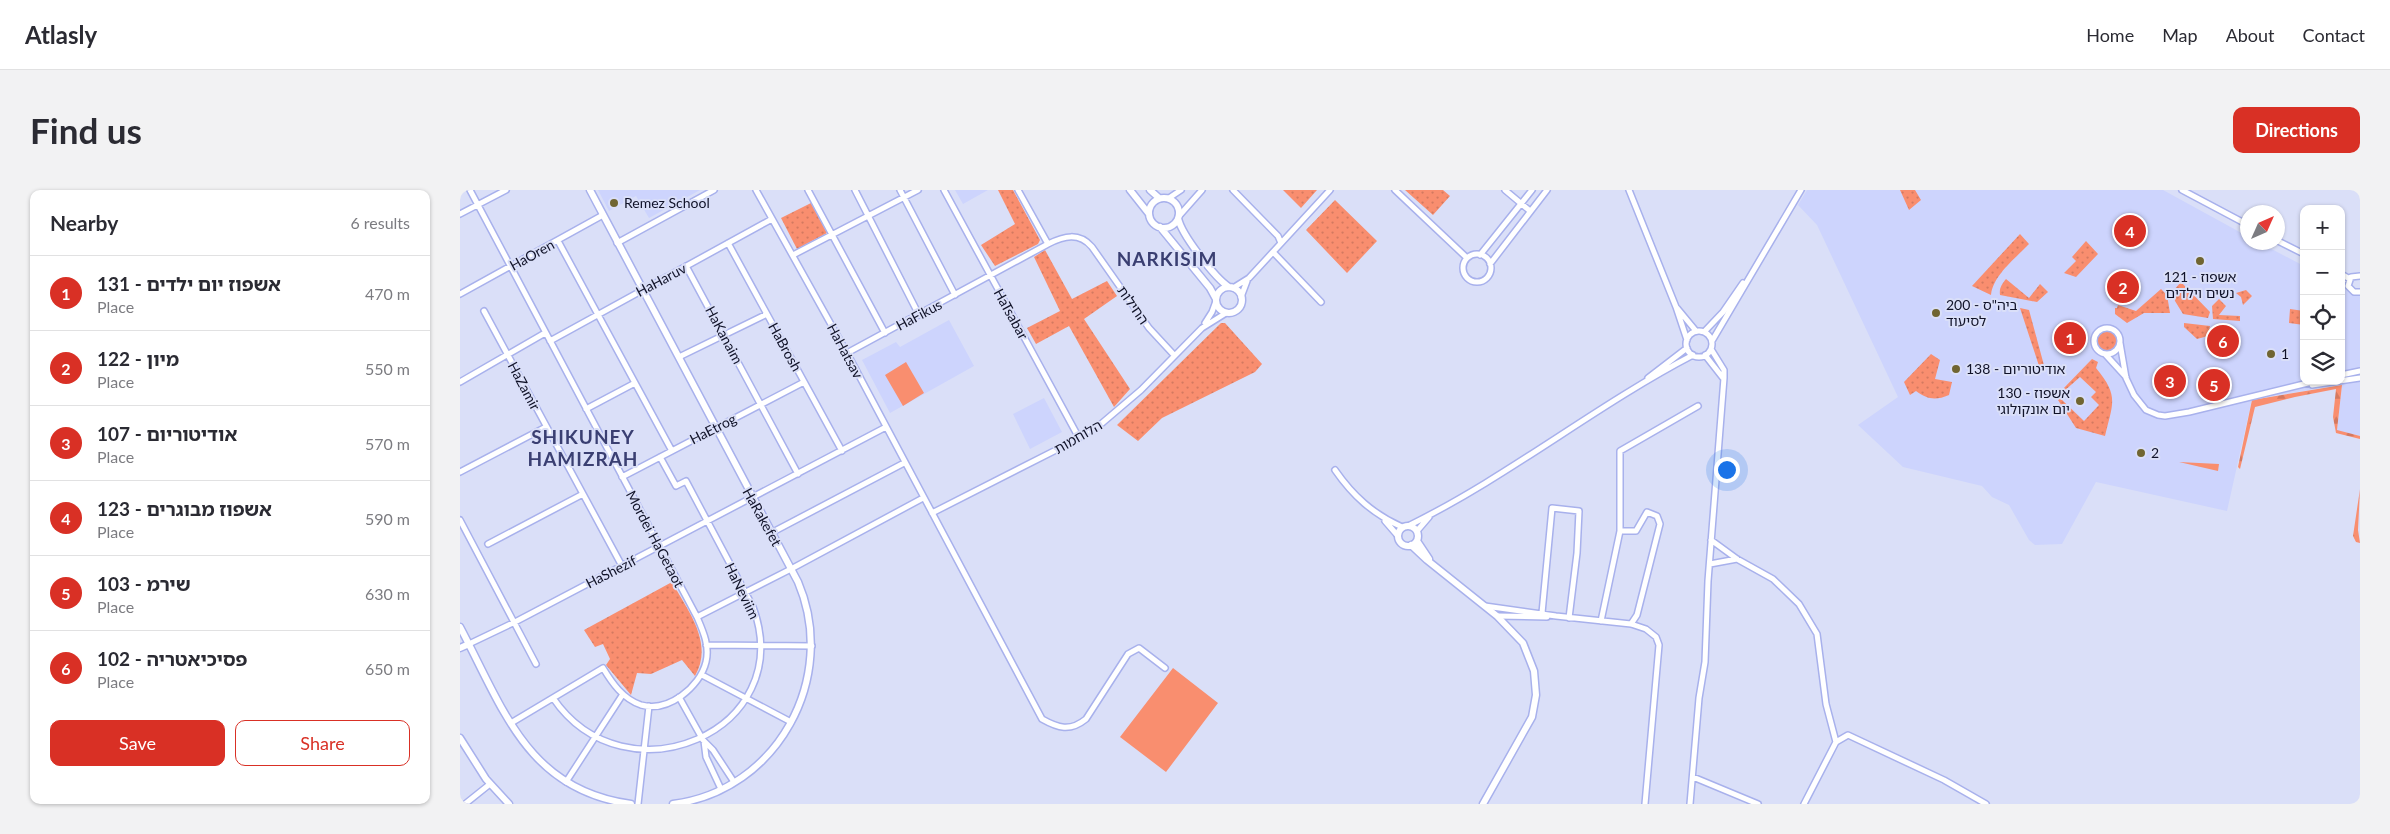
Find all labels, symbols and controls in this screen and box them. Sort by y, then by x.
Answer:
text: Atlasly [25,20,97,49]
text: Home [2086,24,2134,46]
text: Map [2162,24,2198,46]
text: About [2226,24,2275,46]
text: Contact [2303,24,2365,46]
button: Directions [2233,107,2360,153]
text: Find us [30,109,142,151]
place label: Remez School [624,194,710,211]
marker: Remez School [608,197,620,209]
north arrow [2240,205,2285,250]
map controls [2300,205,2345,385]
button: + [2300,205,2345,250]
text: Nearby [50,210,118,235]
pin: 4 [2114,212,2146,250]
text: 6 results [350,213,410,232]
street label: HaOren [506,235,557,274]
district label: NARKISIM [1117,247,1217,270]
button: − [2300,250,2345,295]
marker: 121 - אשפוז נשים וילדים [2194,255,2206,267]
street label: HaHaruv [633,259,690,300]
pin: 2 [2107,268,2139,306]
place label: 121 - אשפוז נשים וילדים [2164,268,2236,301]
text: 131 - אשפוז יום ילדים [97,272,281,295]
street label: החילות [1114,282,1153,327]
text: 1 [61,284,71,303]
text: 470 m [365,284,410,303]
street label: HaTsabar [991,285,1032,342]
street label: HaFikus [893,295,945,334]
button: locate [2300,295,2345,340]
place label: 200 - ביה"ס לסיעוד [1946,296,2018,329]
text: Place [97,297,134,316]
street label: HaKanaim [702,303,747,367]
marker: 200 - ביה"ס לסיעוד [1930,307,1942,319]
pin: 1 [2054,319,2086,357]
street label: HaBrosh [765,320,806,374]
street label: HaHatsav [824,320,867,382]
pin: 6 [2207,322,2239,360]
button: layers [2300,340,2345,385]
place label: 1 [2281,345,2289,362]
text: 122 - מיון [97,347,179,370]
marker: 1 [2265,348,2277,360]
text: 2 [61,359,71,378]
text: 550 m [365,359,410,378]
street label: HaZamir [505,359,544,413]
place label: 138 - אודיטוריום [1966,360,2066,377]
pin: 3 [2154,362,2186,400]
marker: 138 - אודיטוריום [1950,363,1962,375]
pin: 5 [2198,366,2230,404]
text: Place [97,372,134,391]
place label: 130 - אשפוז יום אונקולוגי [1997,384,2070,417]
marker: 130 - אשפוז יום אונקולוגי [2074,395,2086,407]
street label: HaEtrog [687,410,739,447]
street label: הלוחמות [1051,416,1105,457]
text: 107 - אודיטוריום [97,422,237,445]
district label: SHIKUNEY HAMIZRAH [528,425,638,470]
text: 3 [61,434,71,453]
text: 570 m [365,434,410,453]
place label: 2 [2151,444,2159,461]
text: Place [97,447,134,466]
marker: 2 [2135,447,2147,459]
your location [1714,457,1740,483]
street label: HaRakefet [739,485,785,549]
street label: Mordei HaGetaot [623,487,688,590]
text: 123 - אשפוז מבוגרים [97,497,272,520]
text: 4 [61,509,71,528]
text: 590 m [365,509,410,528]
text: Place [97,522,134,541]
street label: HaShezif [583,552,639,592]
street label: HaNeviim [722,560,763,622]
text: 103 - שירמ [97,572,191,595]
text: 5 [61,584,71,603]
text: 630 m [365,584,410,603]
text: Place [97,597,134,616]
text: 102 - פסיכיאטריה [97,647,247,670]
text: 6 [61,659,71,678]
text: 650 m [365,659,410,678]
text: Place [97,672,134,691]
button: Save [50,720,225,766]
button: Share [235,720,410,766]

